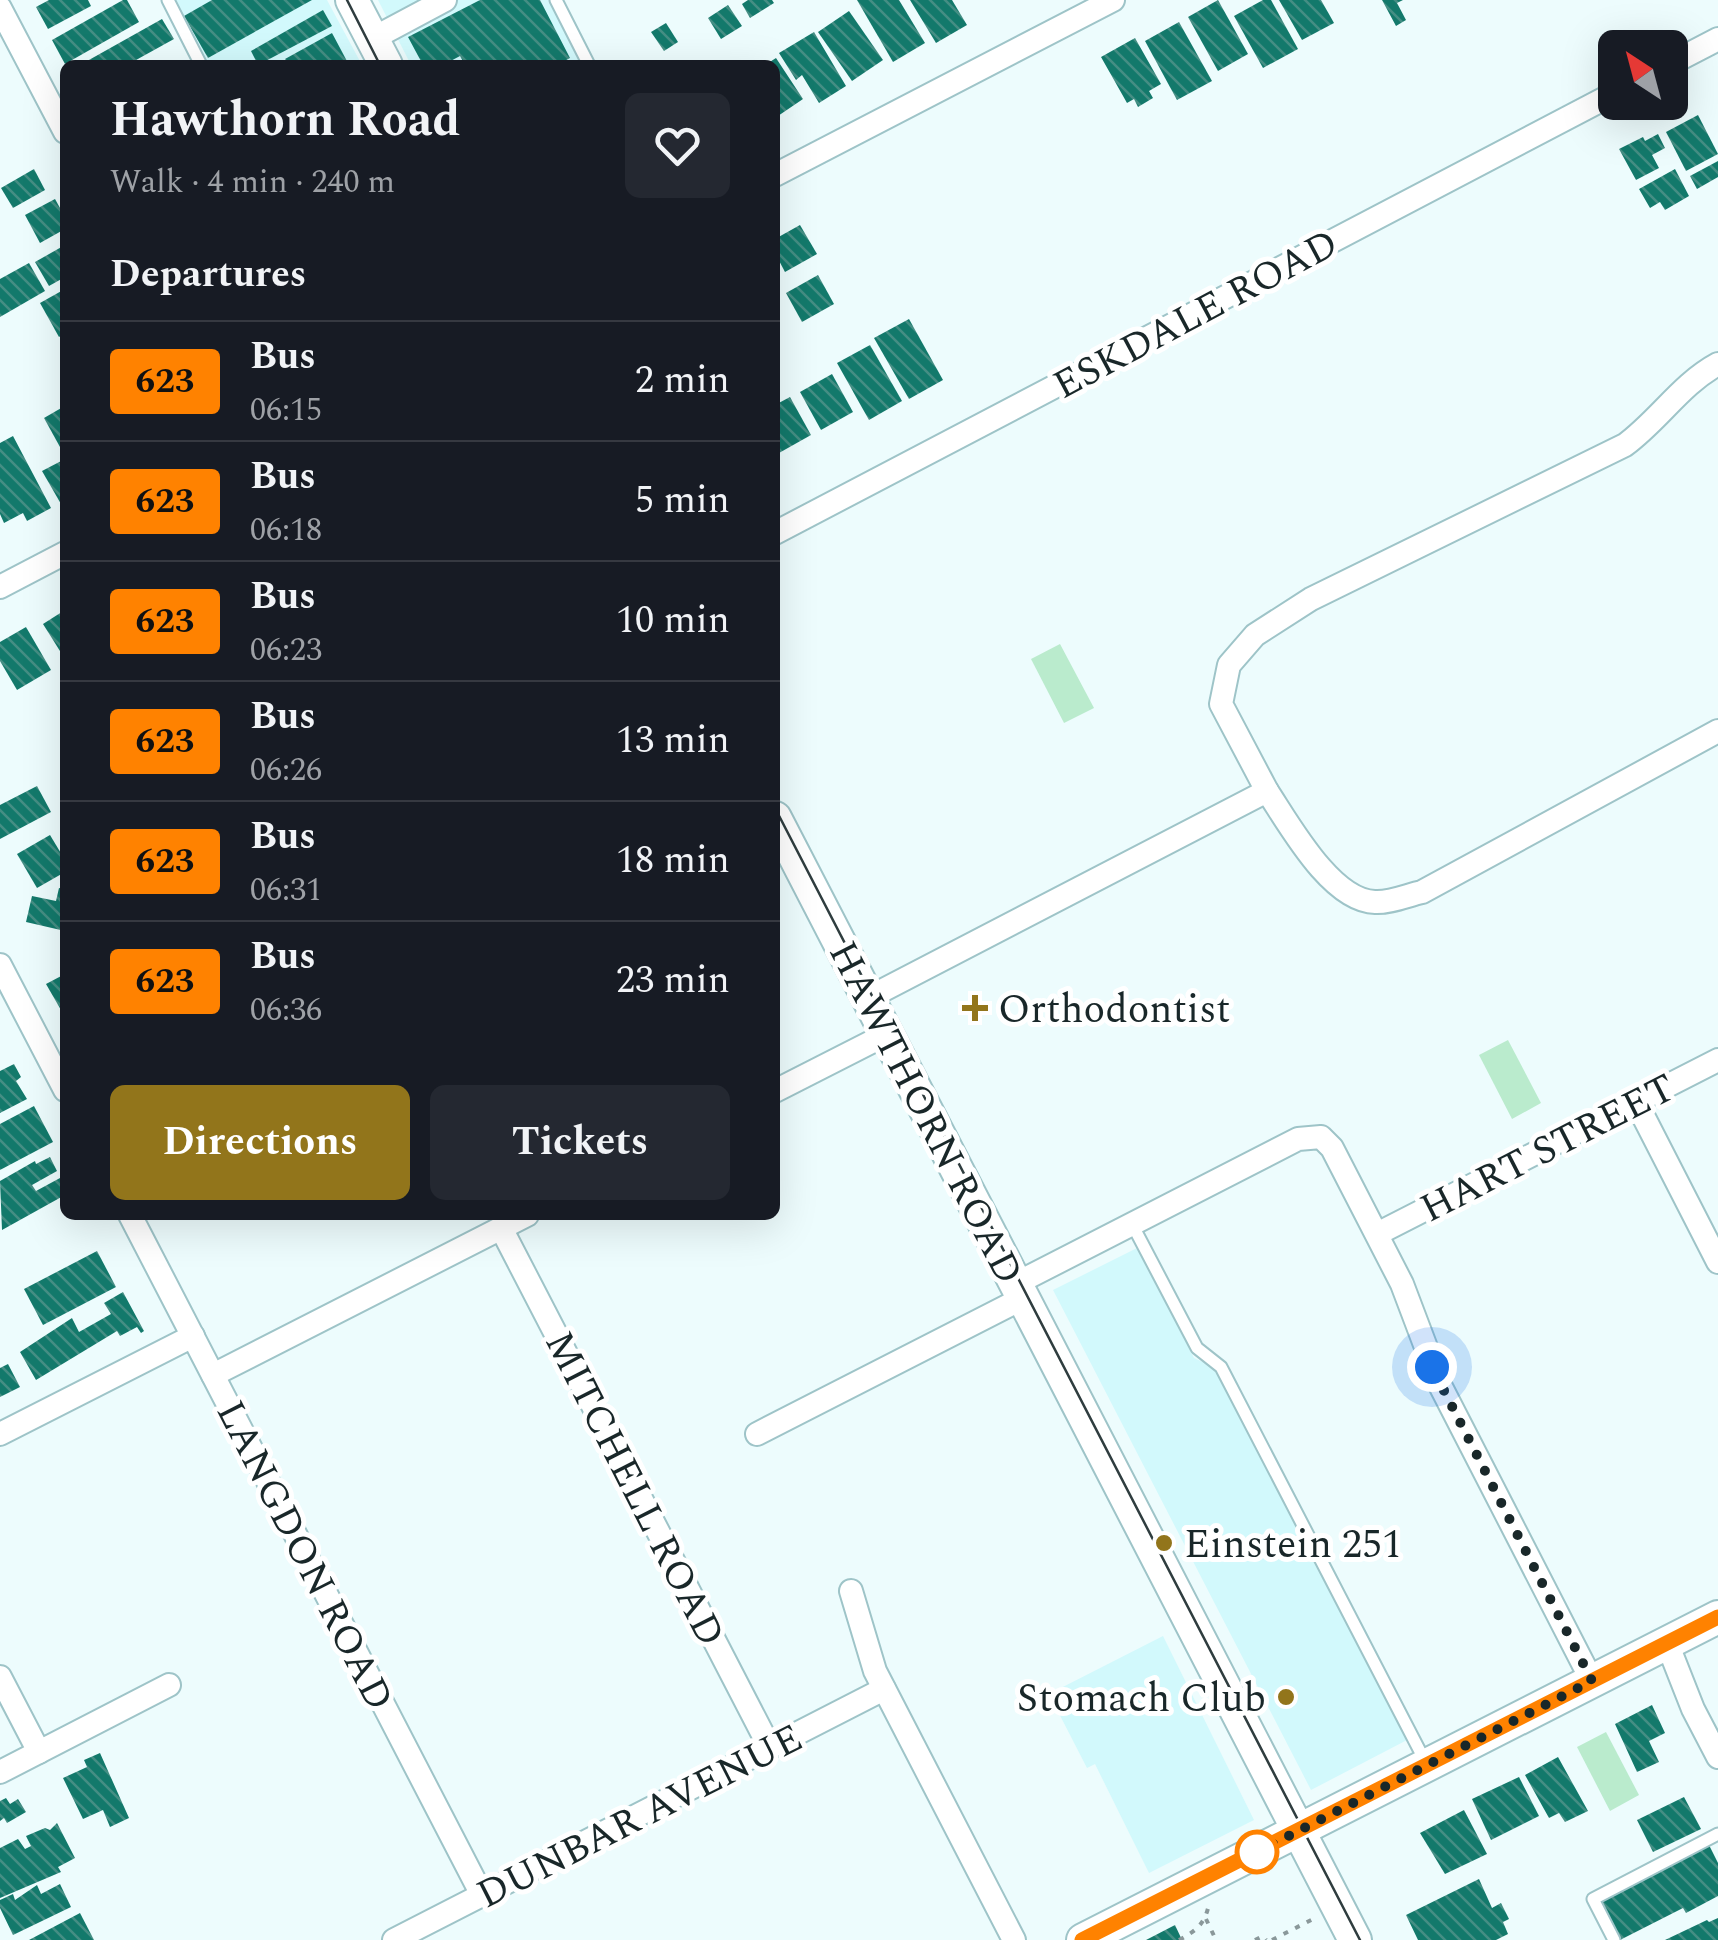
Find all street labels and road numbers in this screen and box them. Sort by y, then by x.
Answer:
street label: ESKDALE ROAD [1043,214,1350,416]
street label: HAWTHORN ROAD [812,931,1038,1296]
street label: HART STREET [1410,1059,1686,1240]
street label: MITCHELL ROAD [528,1321,740,1658]
street label: LANGDON ROAD [199,1390,408,1722]
street label: DUNBAR AVENUE [467,1709,814,1926]

